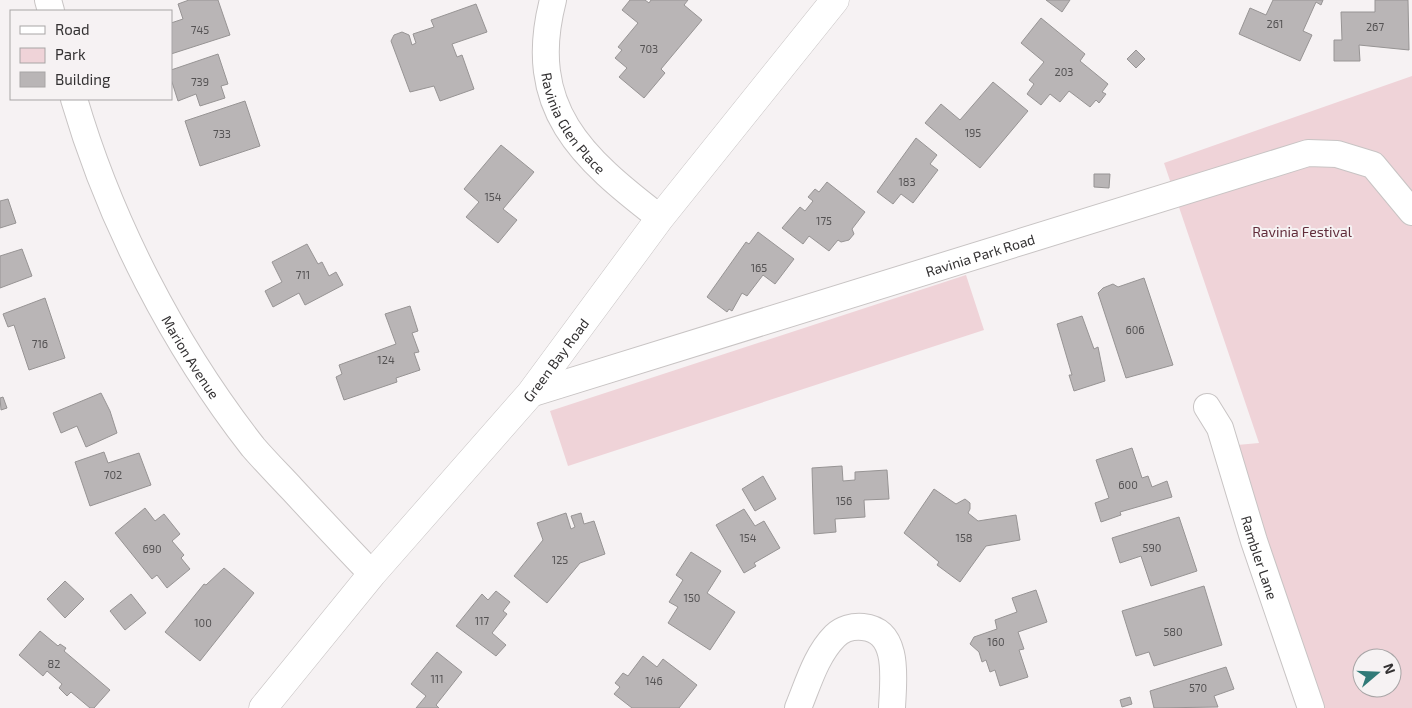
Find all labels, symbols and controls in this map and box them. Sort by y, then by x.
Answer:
legend [10,10,172,100]
house number: 261 [1267,17,1283,30]
text: Road [55,20,90,38]
house number: 267 [1366,20,1384,33]
house number: 745 [191,23,209,36]
house number: 703 [640,42,658,55]
text: Park [55,45,86,63]
house number: 203 [1055,65,1073,78]
text: Building [55,70,111,88]
street label: Ravinia Glen Place [539,71,609,177]
house number: 739 [191,75,209,88]
house number: 195 [965,126,981,139]
house number: 733 [213,127,231,140]
house number: 183 [898,175,916,188]
house number: 154 [484,190,502,203]
house number: 175 [816,214,832,227]
park label: Ravinia Festival [1252,223,1353,240]
street label: Ravinia Park Road [923,230,1037,280]
house number: 165 [751,261,767,274]
house number: 711 [296,268,310,281]
street label: Marion Avenue [159,312,223,402]
street label: Green Bay Road [519,315,592,405]
house number: 606 [1125,323,1145,336]
house number: 716 [32,337,48,350]
house number: 124 [377,353,395,366]
house number: 702 [104,468,122,481]
house number: 600 [1118,478,1138,491]
house number: 156 [836,494,852,507]
street label: Rambler Lane [1238,513,1282,601]
house number: 154 [739,531,757,544]
house number: 158 [956,531,972,544]
house number: 590 [1143,541,1161,554]
house number: 690 [142,542,162,555]
house number: 125 [552,553,568,566]
house number: 150 [684,591,700,604]
house number: 117 [475,614,490,627]
house number: 100 [194,616,212,629]
house number: 580 [1163,625,1183,638]
house number: 160 [987,635,1005,648]
north arrow [1352,648,1402,698]
house number: 82 [48,657,60,670]
text: N [1380,661,1399,676]
house number: 111 [430,672,444,685]
house number: 146 [645,674,663,687]
house number: 570 [1189,681,1207,694]

